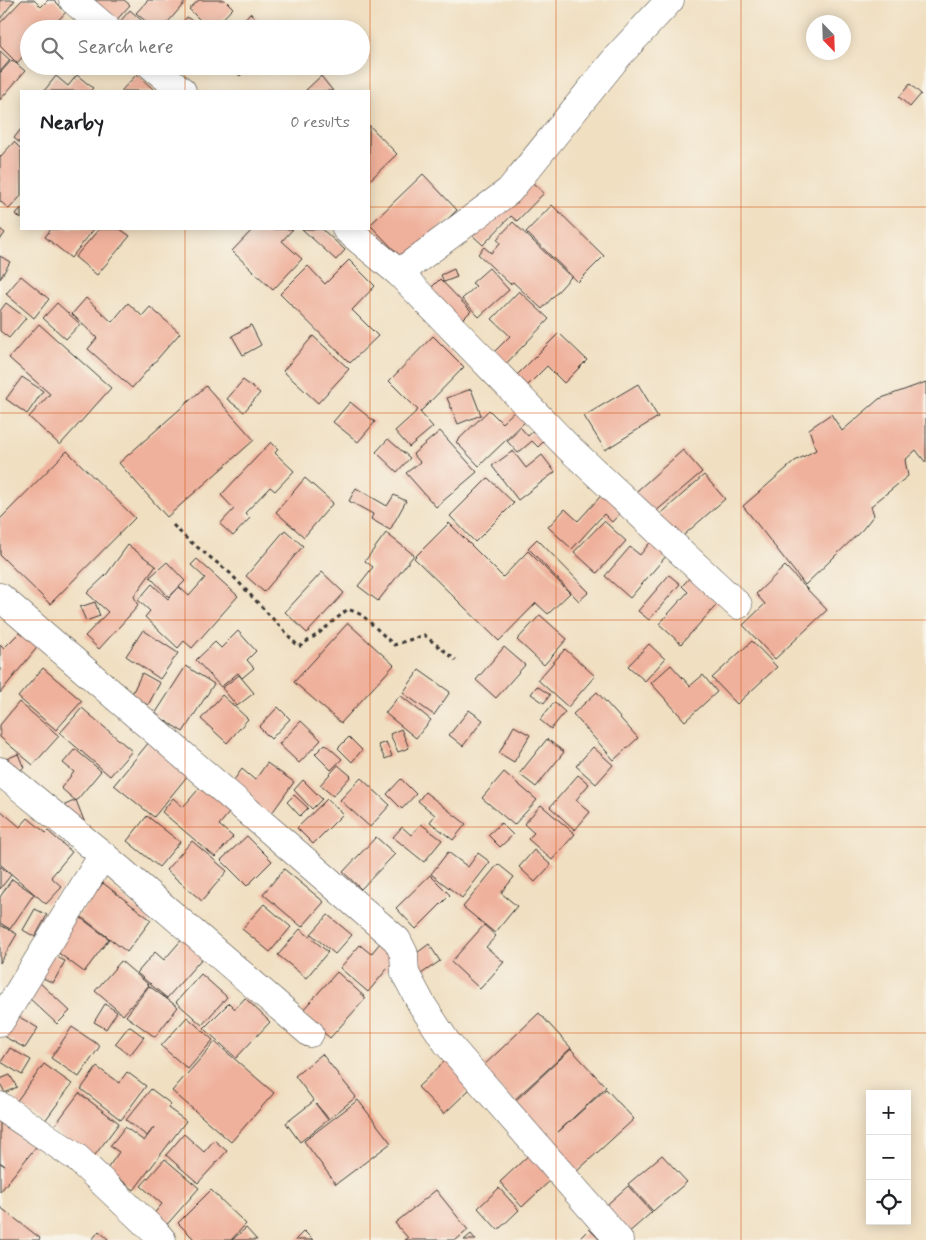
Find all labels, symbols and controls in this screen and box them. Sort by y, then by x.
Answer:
north arrow [806,15,851,60]
search box [20,20,370,75]
icon: search [38,34,66,62]
text: Search here [78,35,174,60]
text: Nearby [40,109,104,137]
text: 0 results [290,112,350,133]
map controls [866,1090,911,1225]
button: + [866,1090,911,1135]
button: − [866,1135,911,1180]
button: locate [866,1180,911,1225]

